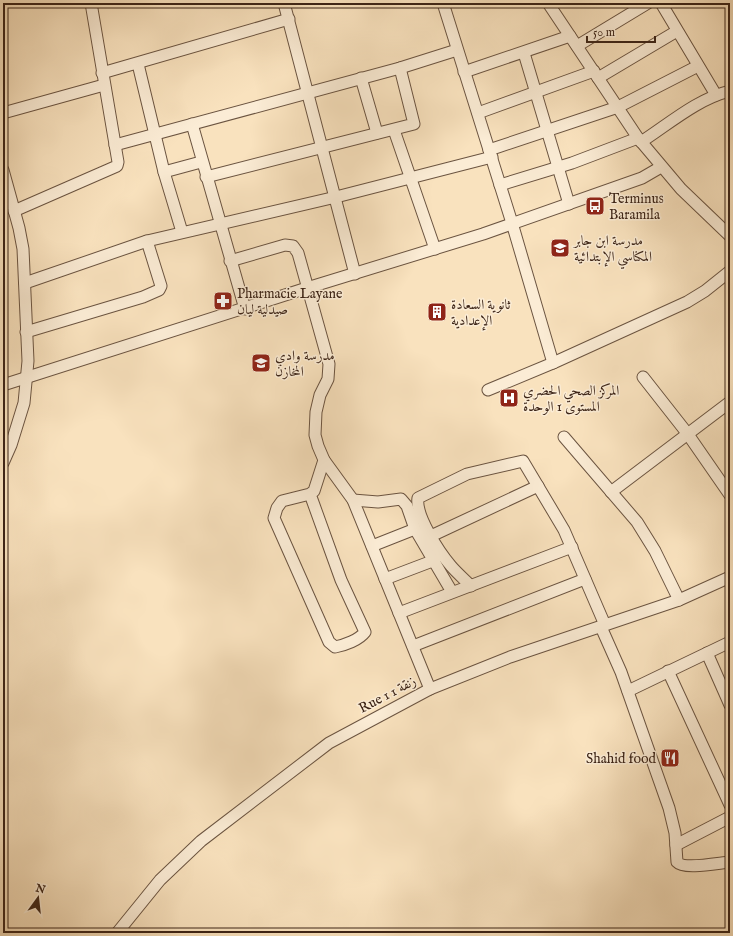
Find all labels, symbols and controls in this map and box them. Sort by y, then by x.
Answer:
scale bar [587,18,655,44]
text: 50 m [593,25,615,40]
place label: Terminus Baramila [609,190,664,224]
bus stop icon: Terminus Baramila [584,195,606,217]
place label: مدرسة ابن جابر المكناسي الإبتدائية [572,232,652,270]
school or university icon: مدرسة ابن جابر المكناسي الإبتدائية [549,237,571,259]
place label: Pharmacie Layane صيدلية ليان [237,285,343,319]
pharmacy icon: Pharmacie Layane صيدلية ليان [212,290,234,312]
place label: ثانوية السعادة الإعدادية [451,296,511,331]
building icon: ثانوية السعادة الإعدادية [426,301,448,323]
place label: مدرسة وادي المخازن [275,347,335,381]
school or university icon: مدرسة وادي المخازن [250,352,272,374]
place label: المركز الصحي الحضري المستوى 1 الوحدة [523,382,619,416]
hospital icon: المركز الصحي الحضري المستوى 1 الوحدة [498,387,520,409]
street label: Rue 1 زنقة 1 [356,672,419,718]
restaurant icon: Shahid food [659,747,681,769]
place label: Shahid food [586,750,657,768]
north arrow [18,878,58,918]
text: N [33,881,47,897]

